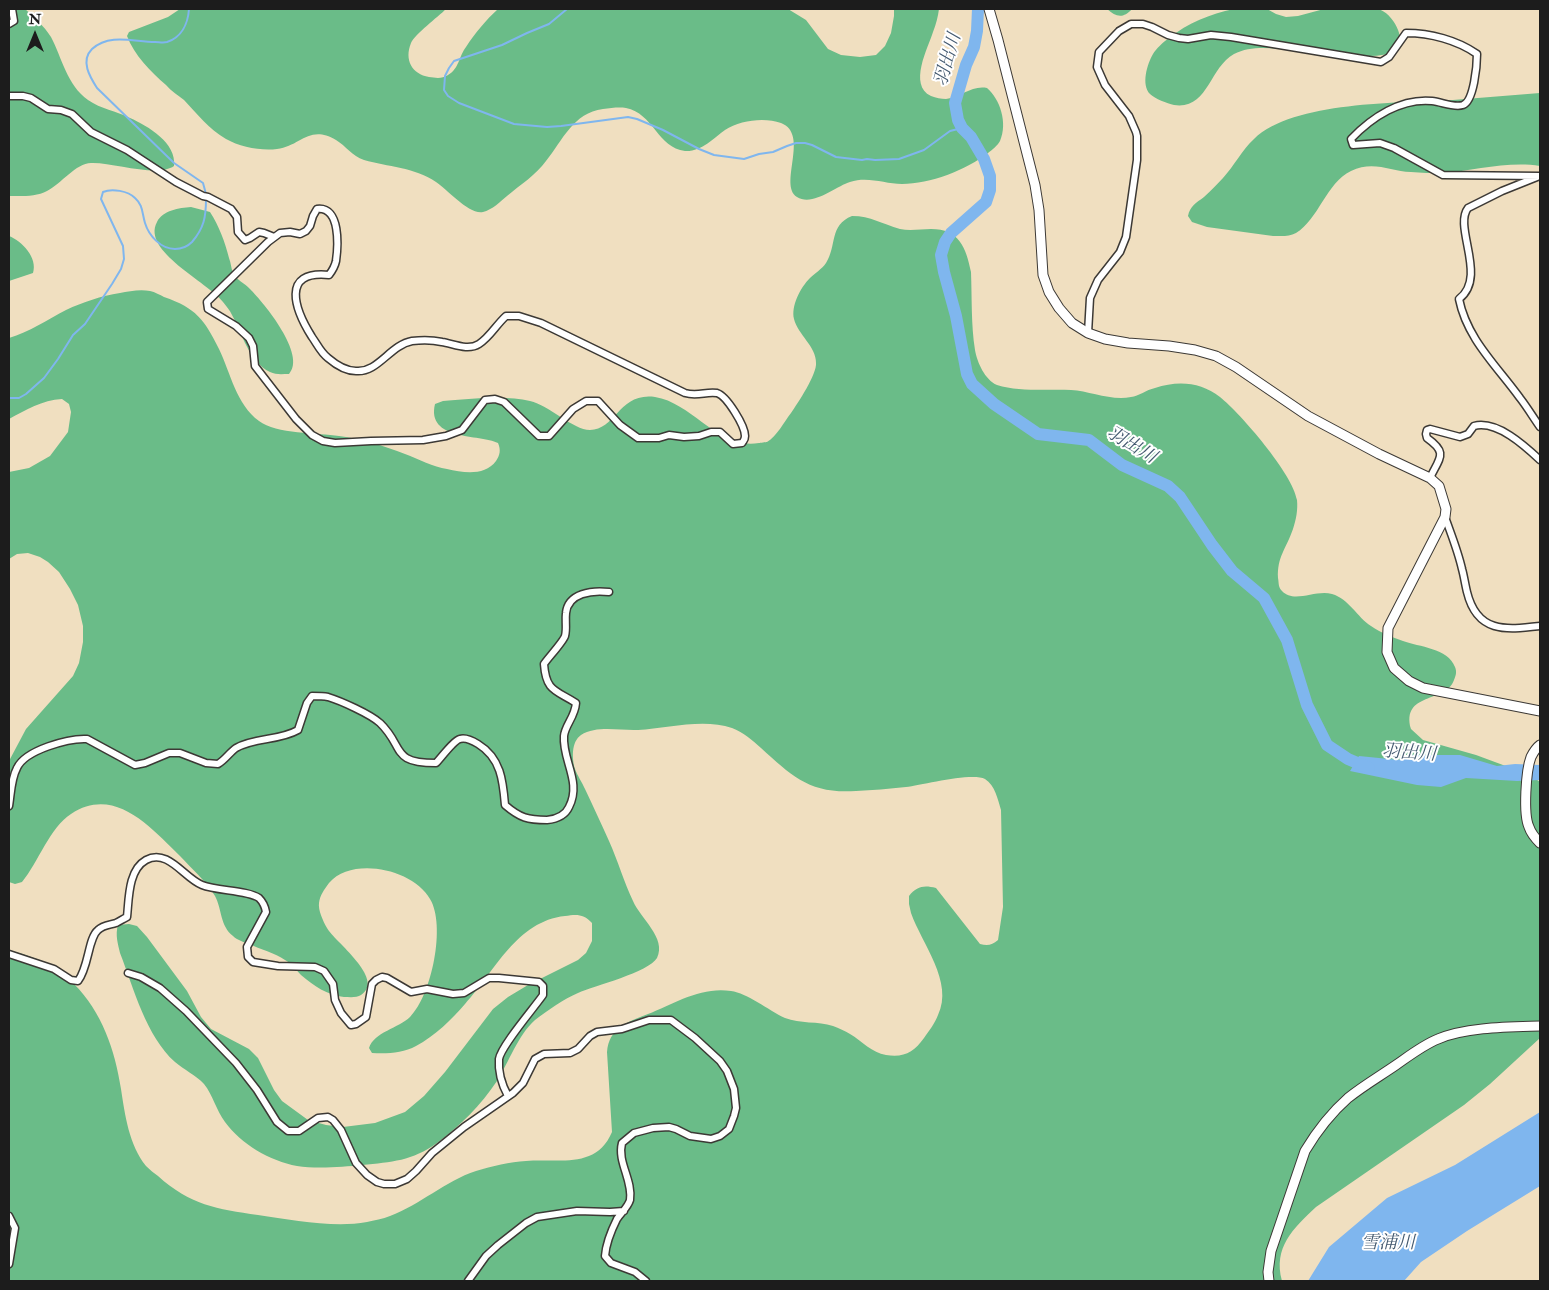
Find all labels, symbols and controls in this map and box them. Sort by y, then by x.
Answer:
north arrow [10,10,60,60]
text: N [29,11,41,28]
water label: 羽出川 [931,31,967,89]
water label: 羽出川 [1102,423,1160,469]
water label: 羽出川 [1381,741,1437,767]
water label: 雪浦川 [1361,1233,1415,1255]

